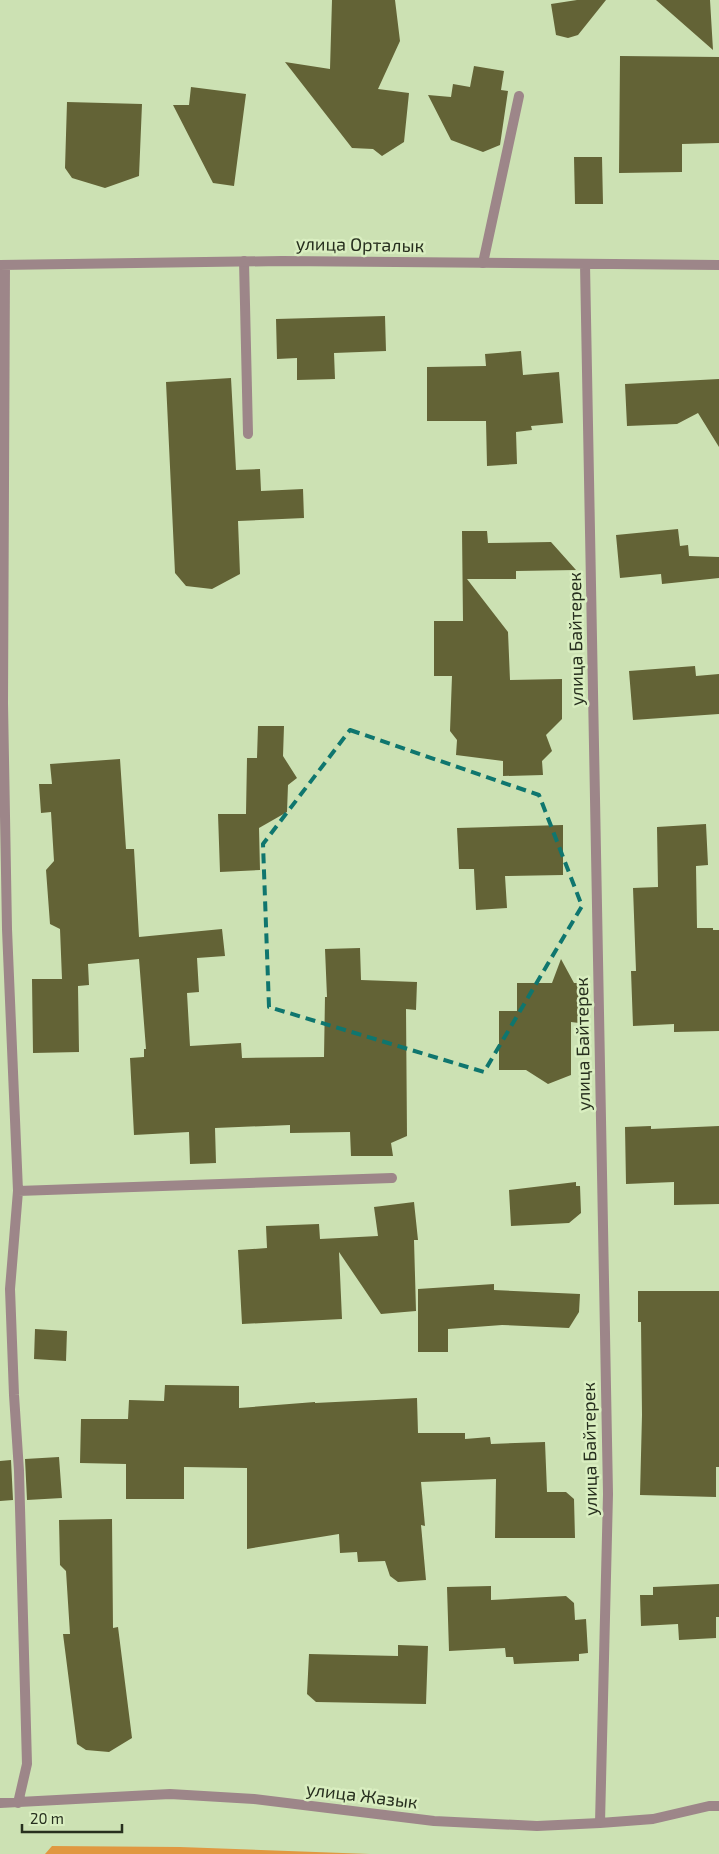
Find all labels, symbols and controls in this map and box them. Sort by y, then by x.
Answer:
street label: улица Орталык [296,232,425,256]
street label: улица Байтерек [563,572,587,706]
street label: улица Байтерек [570,977,594,1111]
street label: улица Байтерек [577,1382,601,1516]
street label: улица Жазык [305,1777,419,1813]
scale bar [22,1802,122,1834]
text: 20 m [30,1809,64,1827]

